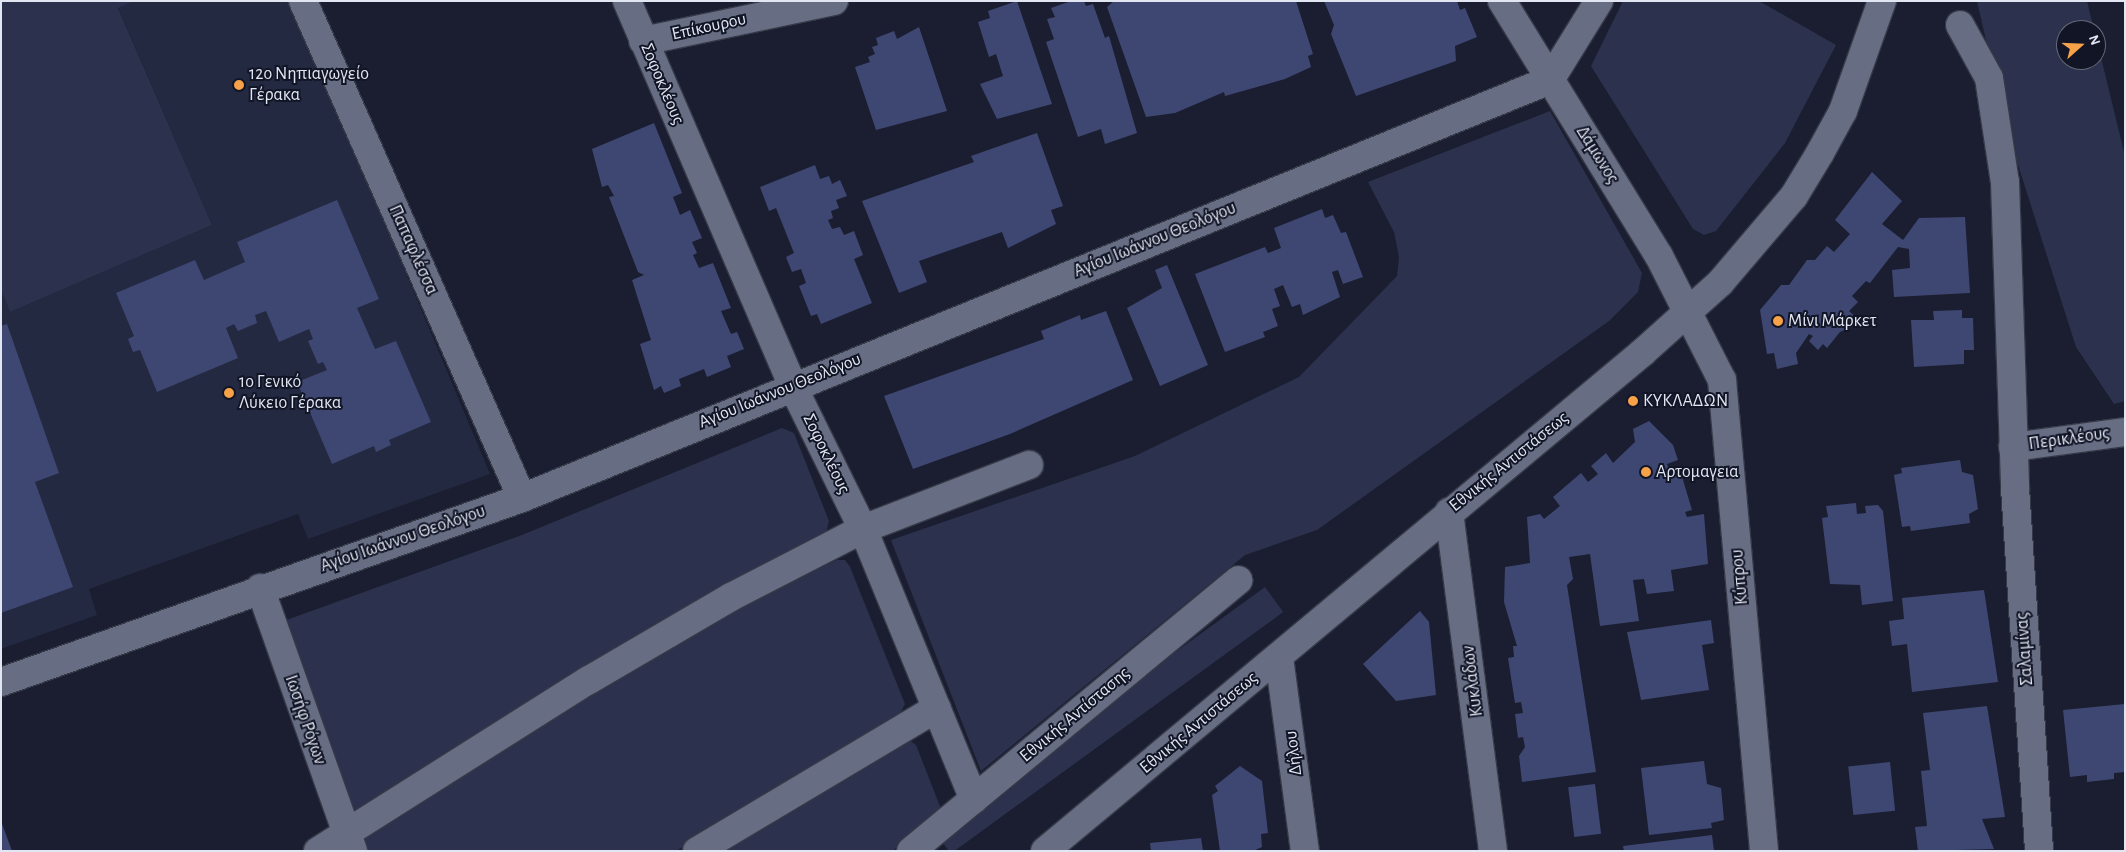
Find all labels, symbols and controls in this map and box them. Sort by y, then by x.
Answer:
street label: Επίκουρου [670,9,748,45]
north arrow [2056,20,2106,70]
text: N [2086,33,2102,47]
street label: Σοφοκλέους [635,40,689,128]
place label: 12ο Νηπιαγωγείο Γέρακα [249,64,369,106]
marker: 12ο Νηπιαγωγείο Γέρακα [233,79,245,91]
street label: Δάμωνος [1571,122,1623,188]
street label: Αγίου Ιωάννου Θεολόγου [1071,198,1239,282]
street label: Παπαφλέσσα [384,202,442,298]
place label: Μίνι Μάρκετ [1788,310,1877,332]
marker: Μίνι Μάρκετ [1772,315,1784,327]
street label: Αγίου Ιωάννου Θεολόγου [696,349,864,433]
place label: 1ο Γενικό Λύκειο Γέρακα [239,372,341,414]
marker: 1ο Γενικό Λύκειο Γέρακα [223,387,235,399]
place label: ΚΥΚΛΑΔΩΝ [1643,390,1728,412]
marker: ΚΥΚΛΑΔΩΝ [1627,395,1639,407]
street label: Εθνικής Αντιστάσεως [1445,407,1573,517]
street label: Σοφοκλέους [797,411,855,497]
street label: Περικλέους [2027,423,2111,455]
place label: Αρτομαγεια [1656,461,1739,483]
marker: Αρτομαγεια [1640,466,1652,478]
street label: Αγίου Ιωάννου Θεολόγου [318,501,488,577]
street label: Κύπρου [1727,548,1753,606]
street label: Σαλαμίνας [2012,612,2038,686]
street label: Κυκλάδων [1458,644,1488,718]
street label: Εθνικής Αντίστασης [1016,663,1134,767]
street label: Εθνικής Αντιστάσεως [1136,667,1262,779]
street label: Ιωσήφ Ρόγων [280,672,330,768]
street label: Δήλου [1281,729,1307,777]

